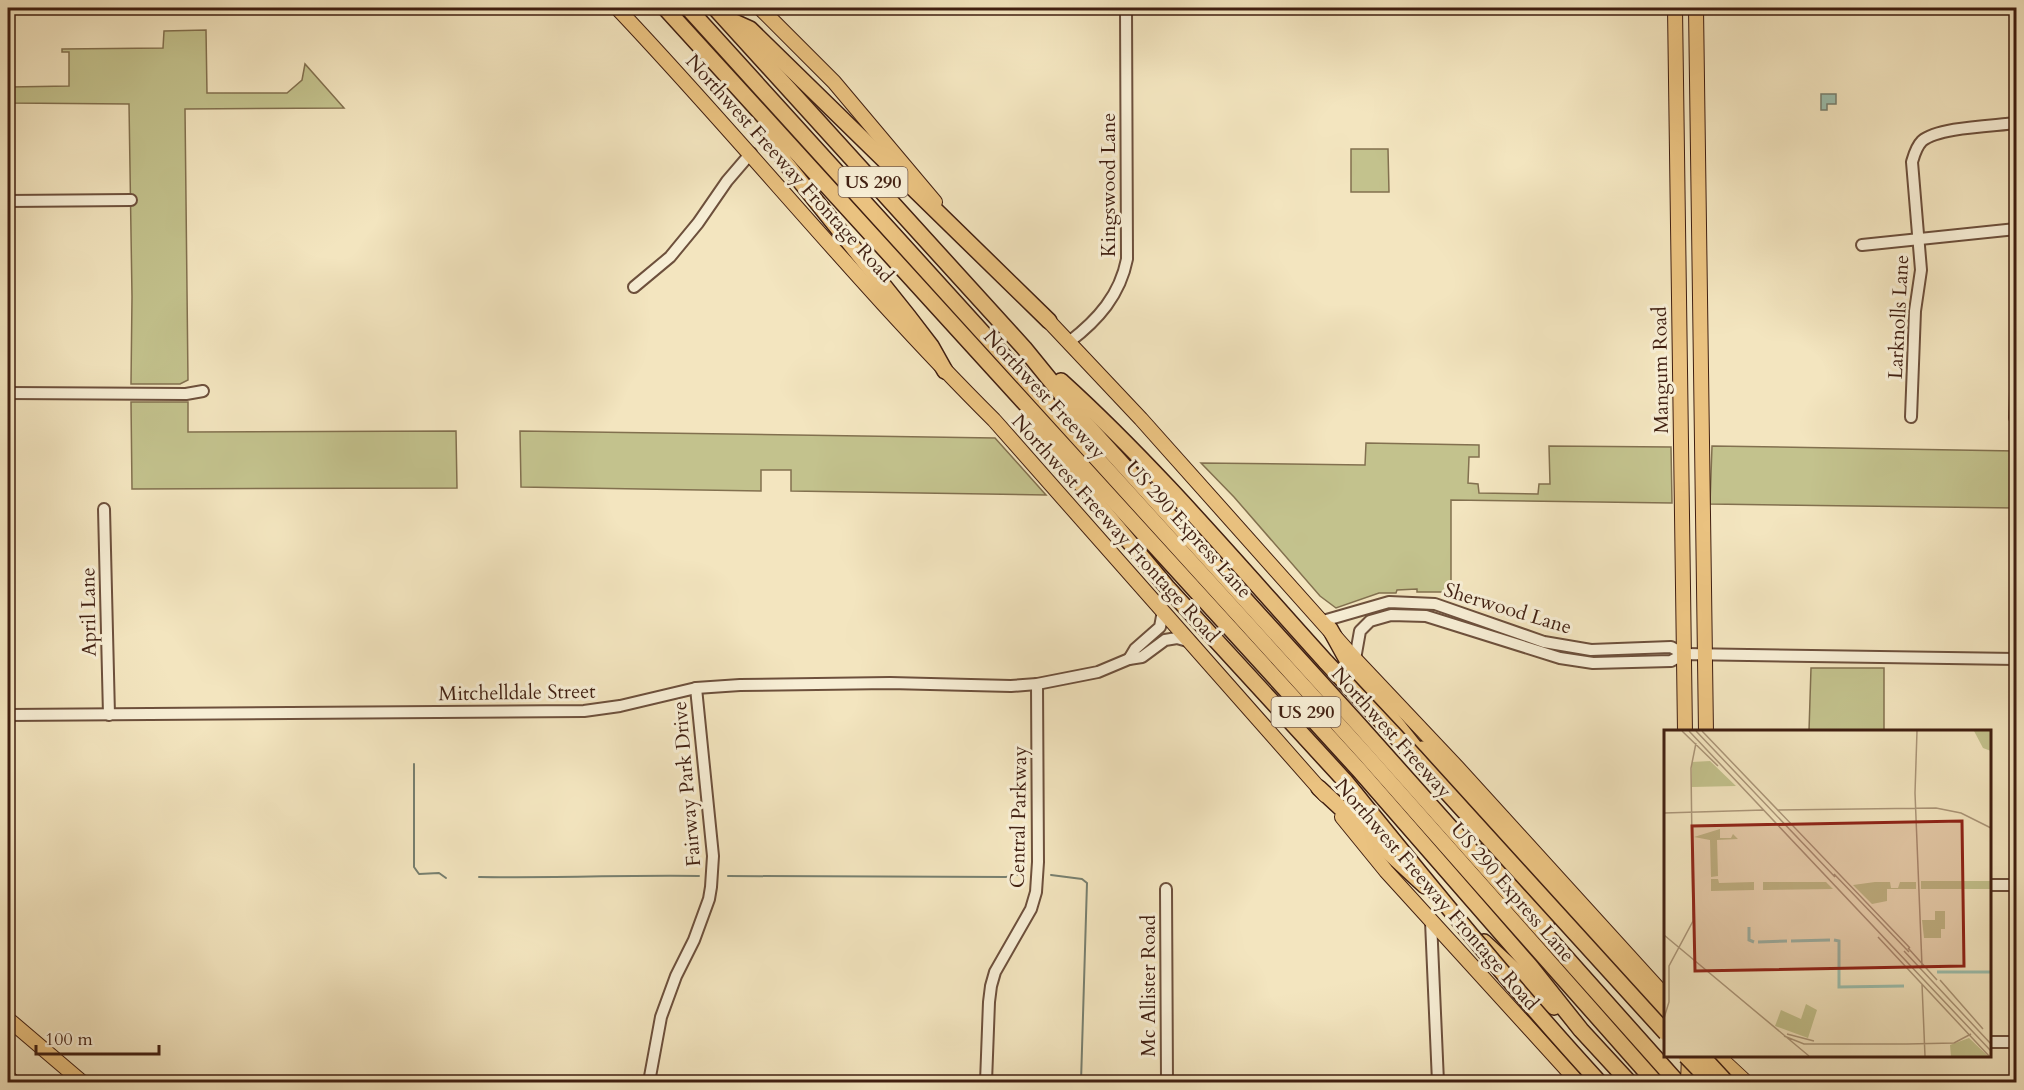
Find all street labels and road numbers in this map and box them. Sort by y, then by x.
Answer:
street label: Northwest Freeway Frontage Road [680,48,900,289]
street label: Kingswood Lane [1095,113,1122,257]
road number: US 290 [838,167,908,197]
street label: Larknolls Lane [1882,254,1915,380]
street label: Mangum Road [1646,306,1675,434]
street label: Northwest Freeway [977,324,1112,465]
street label: Northwest Freeway Frontage Road [1006,408,1226,649]
street label: US 290 Express Lane [1119,455,1258,604]
street label: April Lane [74,567,103,657]
street label: Sherwood Lane [1441,576,1575,641]
street label: Northwest Freeway [1325,661,1458,804]
street label: Mitchelldale Street [438,678,596,707]
road number: US 290 [1272,697,1340,727]
street label: Fairway Park Drive [666,700,707,868]
street label: Central Parkway [1004,745,1033,888]
street label: Northwest Freeway Frontage Road [1328,773,1545,1016]
street label: US 290 Express Lane [1444,817,1581,968]
street label: Mc Allister Road [1135,915,1162,1057]

